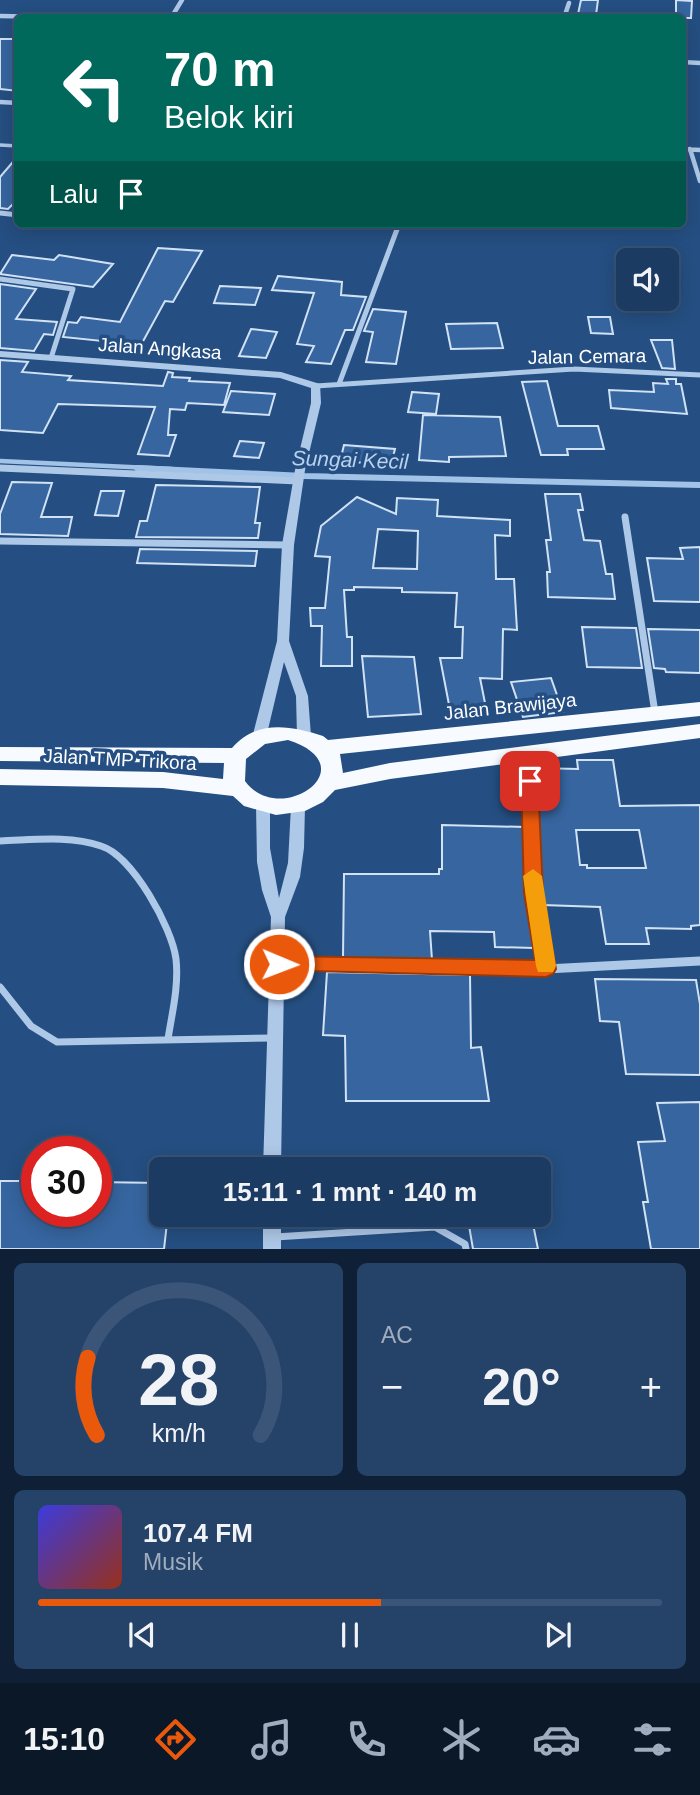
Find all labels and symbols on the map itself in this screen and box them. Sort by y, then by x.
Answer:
street label: Jalan Angkasa [98,334,223,363]
street label: Jalan Cemara [528,345,647,368]
water label: Sungai Kecil [291,446,410,473]
street label: Jalan Brawijaya [443,689,578,724]
street label: Jalan TMP Trikora [43,745,198,774]
pin [500,751,560,811]
position arrow [242,927,316,1001]
speed limit sign: 30 [21,1136,112,1227]

